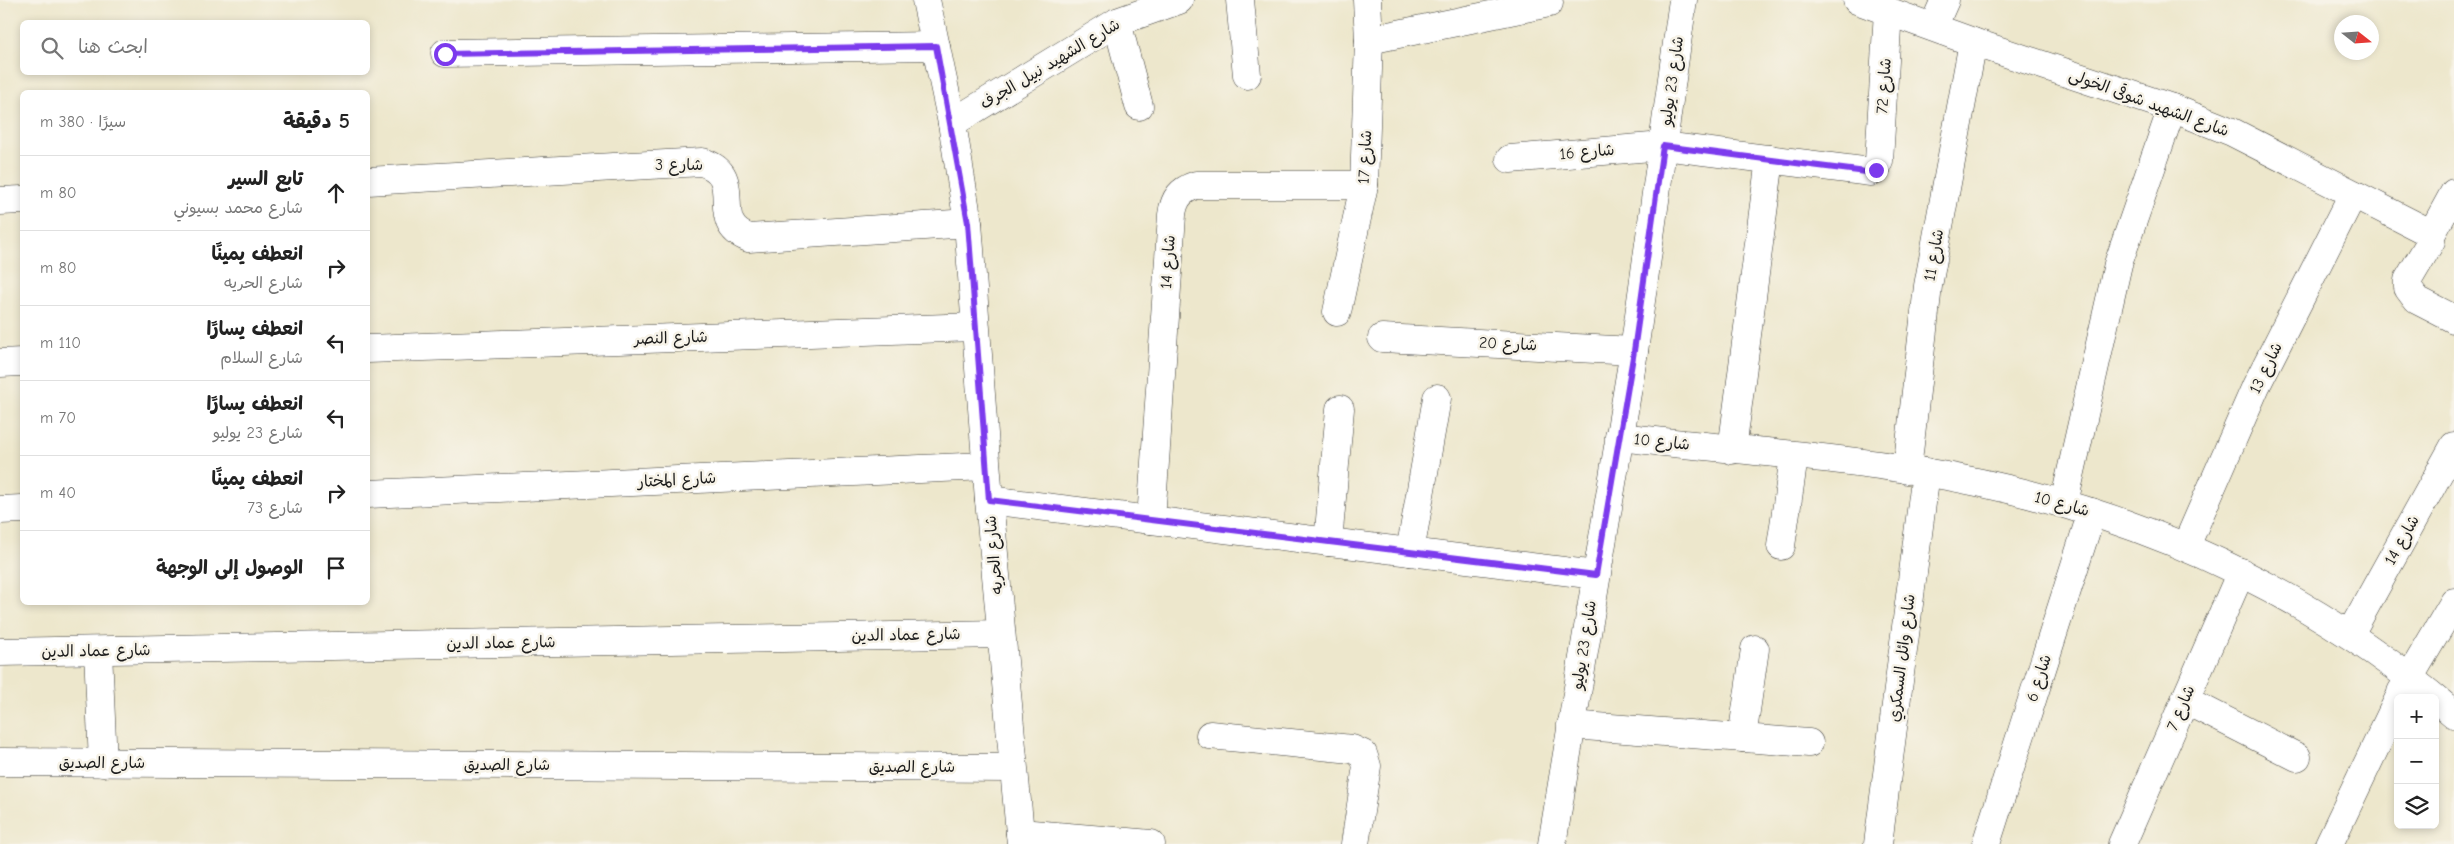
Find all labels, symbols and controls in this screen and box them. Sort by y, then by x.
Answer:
street label: شارع الشهيد نبيل الجرف [977,15,1124,115]
north arrow [2334,15,2379,60]
search box [20,20,370,75]
icon: search [38,34,66,62]
street label: شارع 23 يوليو [1657,35,1689,128]
text: ابحث هنا [78,36,148,58]
route start [434,43,457,66]
street label: شارع 72 [1873,57,1897,115]
street label: شارع الشهيد شوقى الخولى [2066,64,2232,142]
text: 5 دقيقة [283,109,350,133]
text: سيرًا · 380 m [40,113,126,131]
street label: شارع 17 [1355,130,1377,184]
street label: شارع 16 [1559,141,1615,165]
street label: شارع 3 [655,156,703,176]
route end [1865,159,1888,182]
text: تابع السير [229,168,303,190]
icon: ahead [322,179,350,207]
text: 80 m [40,184,77,202]
text: شارع محمد بسيوني [173,199,303,217]
street label: شارع 11 [1921,228,1949,283]
street label: شارع 14 [1157,234,1181,290]
text: انعطف يمينًا [211,243,303,265]
icon: right [322,254,350,282]
text: 80 m [40,259,77,277]
text: شارع الحريه [224,274,303,292]
text: انعطف يسارًا [206,318,303,340]
street label: شارع النصر [632,328,708,350]
icon: left [322,329,350,357]
street label: شارع 20 [1478,333,1537,357]
text: 110 m [40,334,81,352]
street label: شارع 13 [2246,340,2288,397]
text: شارع السلام [220,349,303,367]
text: انعطف يسارًا [206,393,303,415]
icon: left [322,404,350,432]
text: 70 m [40,409,76,427]
text: شارع 23 يوليو [213,424,303,442]
street label: شارع 10 [1633,430,1691,456]
text: انعطف يمينًا [211,468,303,490]
street label: شارع المختار [635,469,717,493]
icon: right [322,479,350,507]
text: 40 m [40,484,76,502]
street label: شارع 10 [2032,488,2091,522]
text: شارع 73 [247,499,303,517]
street label: شارع 14 [2381,512,2425,569]
street label: شارع الحريه [982,515,1008,595]
icon: arrive [322,554,350,582]
text: الوصول إلى الوجهة [156,557,303,579]
street label: شارع وائل السمكري [1885,593,1921,723]
street label: شارع 23 يوليو [1568,599,1602,692]
street label: شارع عماد الدين [851,625,961,647]
street label: شارع عماد الدين [446,633,556,655]
street label: شارع عماد الدين [41,641,151,663]
street label: شارع 6 [2023,652,2057,705]
street label: شارع 7 [2163,683,2200,734]
map controls [2394,694,2439,829]
button: + [2394,694,2439,739]
button: − [2394,739,2439,784]
street label: شارع الصديق [59,754,145,774]
street label: شارع الصديق [464,756,550,776]
street label: شارع الصديق [869,758,955,778]
button: layers [2394,784,2439,829]

